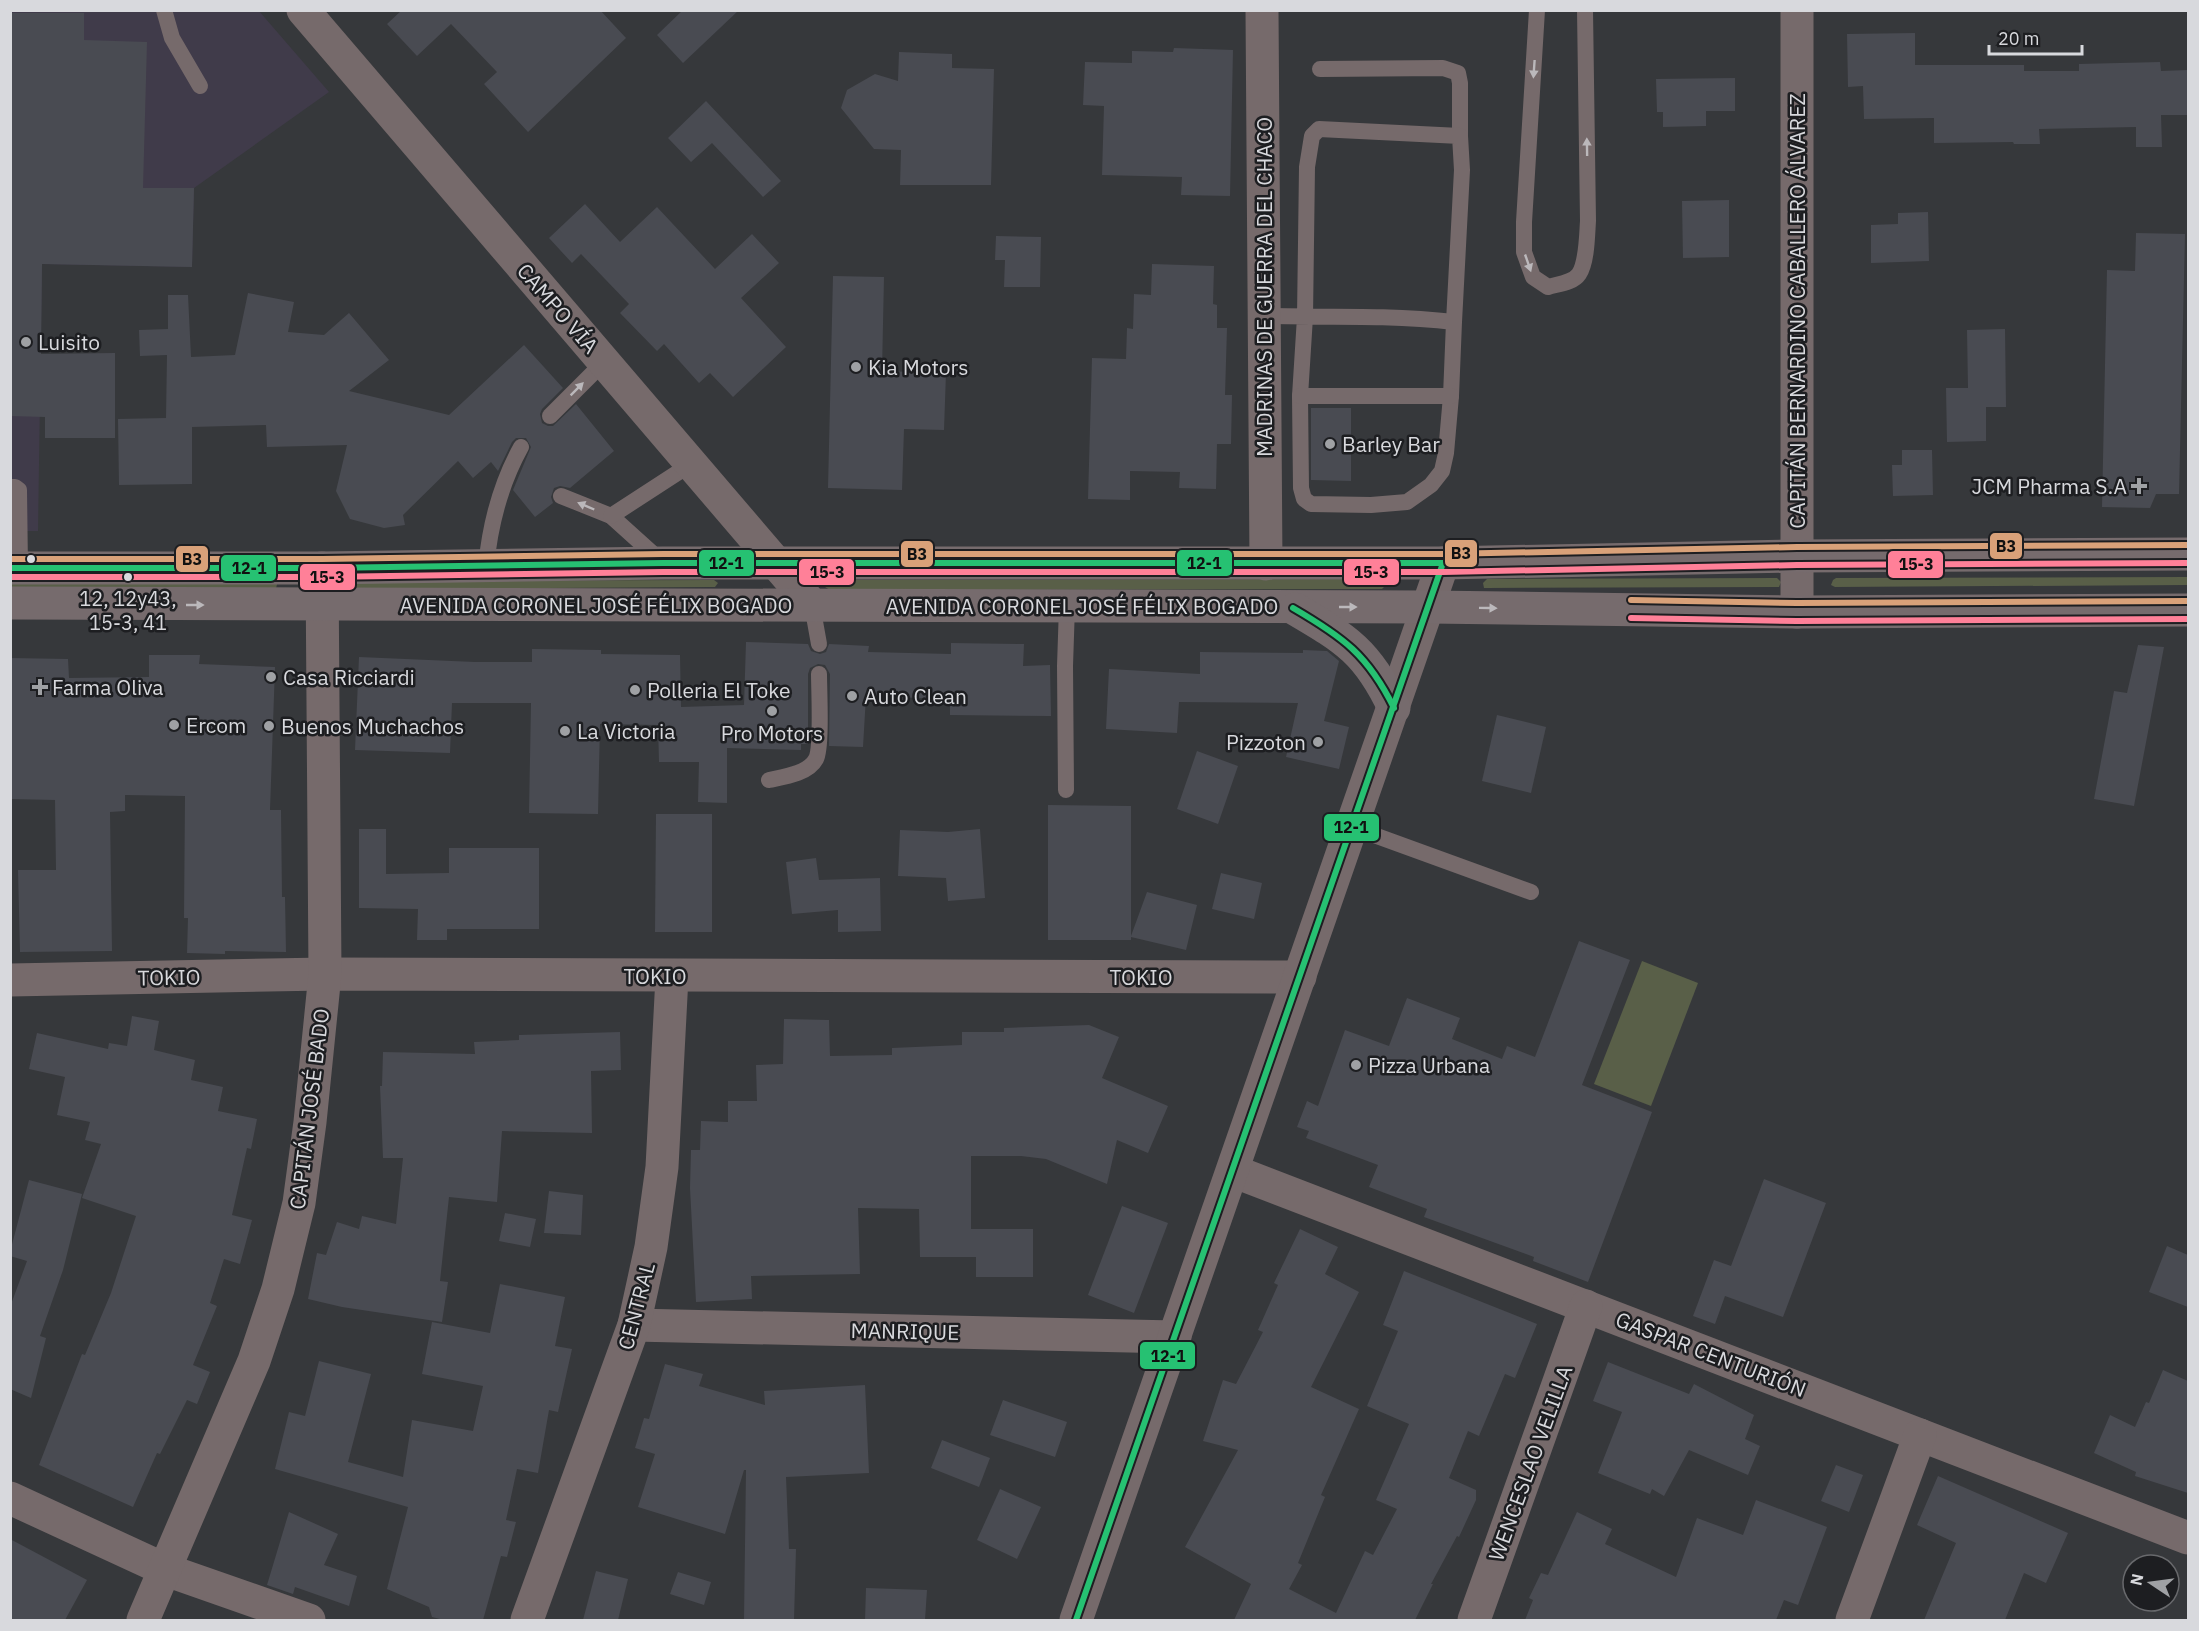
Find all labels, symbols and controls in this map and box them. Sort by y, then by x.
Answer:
scale bar [1989,18,2082,56]
text: 20 m [1998,27,2040,50]
one-way arrow [1529,59,1538,78]
street label: CAPITÁN BERNARDINO CABALLERO ÁLVAREZ [1783,93,1811,529]
street label: MADRINAS DE GUERRA DEL CHACO [1250,117,1278,457]
one-way arrow [1582,138,1592,157]
one-way arrow [1524,254,1534,272]
street label: CAMPO VÍA [511,257,605,359]
place label: Luisito [38,328,100,356]
marker: Luisito [19,335,33,349]
place label: Kia Motors [868,353,969,381]
marker: Kia Motors [849,360,863,374]
one-way arrow [570,383,584,397]
place label: Barley Bar [1342,430,1440,458]
marker: Barley Bar [1323,437,1337,451]
place label: JCM Pharma S.A [1971,472,2127,500]
marker: JCM Pharma S.A [2132,479,2146,493]
one-way arrow [577,501,595,510]
line badge: B3 [1989,532,2023,560]
text: B3 [1996,536,2016,556]
line badge: B3 [1444,539,1478,568]
line badge: B3 [900,540,934,568]
text: B3 [1451,543,1471,563]
text: B3 [907,544,927,564]
line badge: B3 [175,545,209,573]
text: B3 [182,549,202,569]
line badge: 12-1 [698,549,755,577]
line badge: 12-1 [1176,549,1233,577]
line badge: 15-3 [1887,550,1944,579]
unlabelled marker [25,553,37,565]
text: 12-1 [708,553,744,573]
text: 12-1 [1186,553,1222,573]
line badge: 12-1 [220,554,277,582]
text: 15-3 [1898,554,1934,574]
text: 12-1 [231,558,267,578]
line badge: 15-3 [798,558,855,586]
line badge: 15-3 [1343,558,1400,586]
text: 15-3 [809,562,845,582]
text: 15-3 [1353,562,1389,582]
line badge: 15-3 [299,563,356,591]
text: 15-3 [309,567,345,587]
marker: 12, 12y43, 15-3, 41 [122,571,134,583]
place label: 12, 12y43, 15-3, 41 [79,585,177,636]
street label: AVENIDA CORONEL JOSÉ FÉLIX BOGADO [400,591,792,619]
street label: AVENIDA CORONEL JOSÉ FÉLIX BOGADO [886,592,1278,620]
one-way arrow [185,600,204,609]
one-way arrow [1338,603,1357,612]
one-way arrow [1478,603,1497,613]
place label: Casa Ricciardi [283,663,415,691]
marker: Casa Ricciardi [264,670,278,684]
place label: Farma Oliva [52,673,164,701]
place label: Polleria El Toke [647,676,791,704]
marker: Farma Oliva [33,680,47,694]
place label: Auto Clean [864,682,967,710]
marker: Polleria El Toke [628,683,642,697]
marker: Auto Clean [845,689,859,703]
marker: Pro Motors [765,704,779,718]
place label: Ercom [186,711,246,739]
place label: Buenos Muchachos [281,712,464,740]
place label: La Victoria [577,717,676,745]
marker: Ercom [167,718,181,732]
marker: Buenos Muchachos [262,719,276,733]
place label: Pro Motors [721,719,823,747]
marker: La Victoria [558,724,572,738]
place label: Pizzoton [1226,728,1306,756]
marker: Pizzoton [1311,735,1325,749]
line badge: 12-1 [1323,813,1380,842]
text: 12-1 [1333,817,1369,837]
street label: TOKIO [137,962,201,992]
street label: TOKIO [623,962,687,990]
street label: TOKIO [1109,963,1173,991]
street label: CAPITÁN JOSÉ BADO [283,1007,335,1211]
place label: Pizza Urbana [1368,1051,1490,1079]
marker: Pizza Urbana [1349,1058,1363,1072]
street label: CENTRAL [611,1259,661,1353]
street label: GASPAR CENTURIÓN [1612,1305,1810,1403]
street label: MANRIQUE [850,1316,960,1346]
line badge: 12-1 [1139,1341,1196,1370]
text: 12-1 [1150,1346,1186,1366]
street label: WENCESLAO VELILLA [1482,1361,1578,1565]
north arrow [2121,1553,2181,1613]
text: N [2125,1572,2147,1588]

